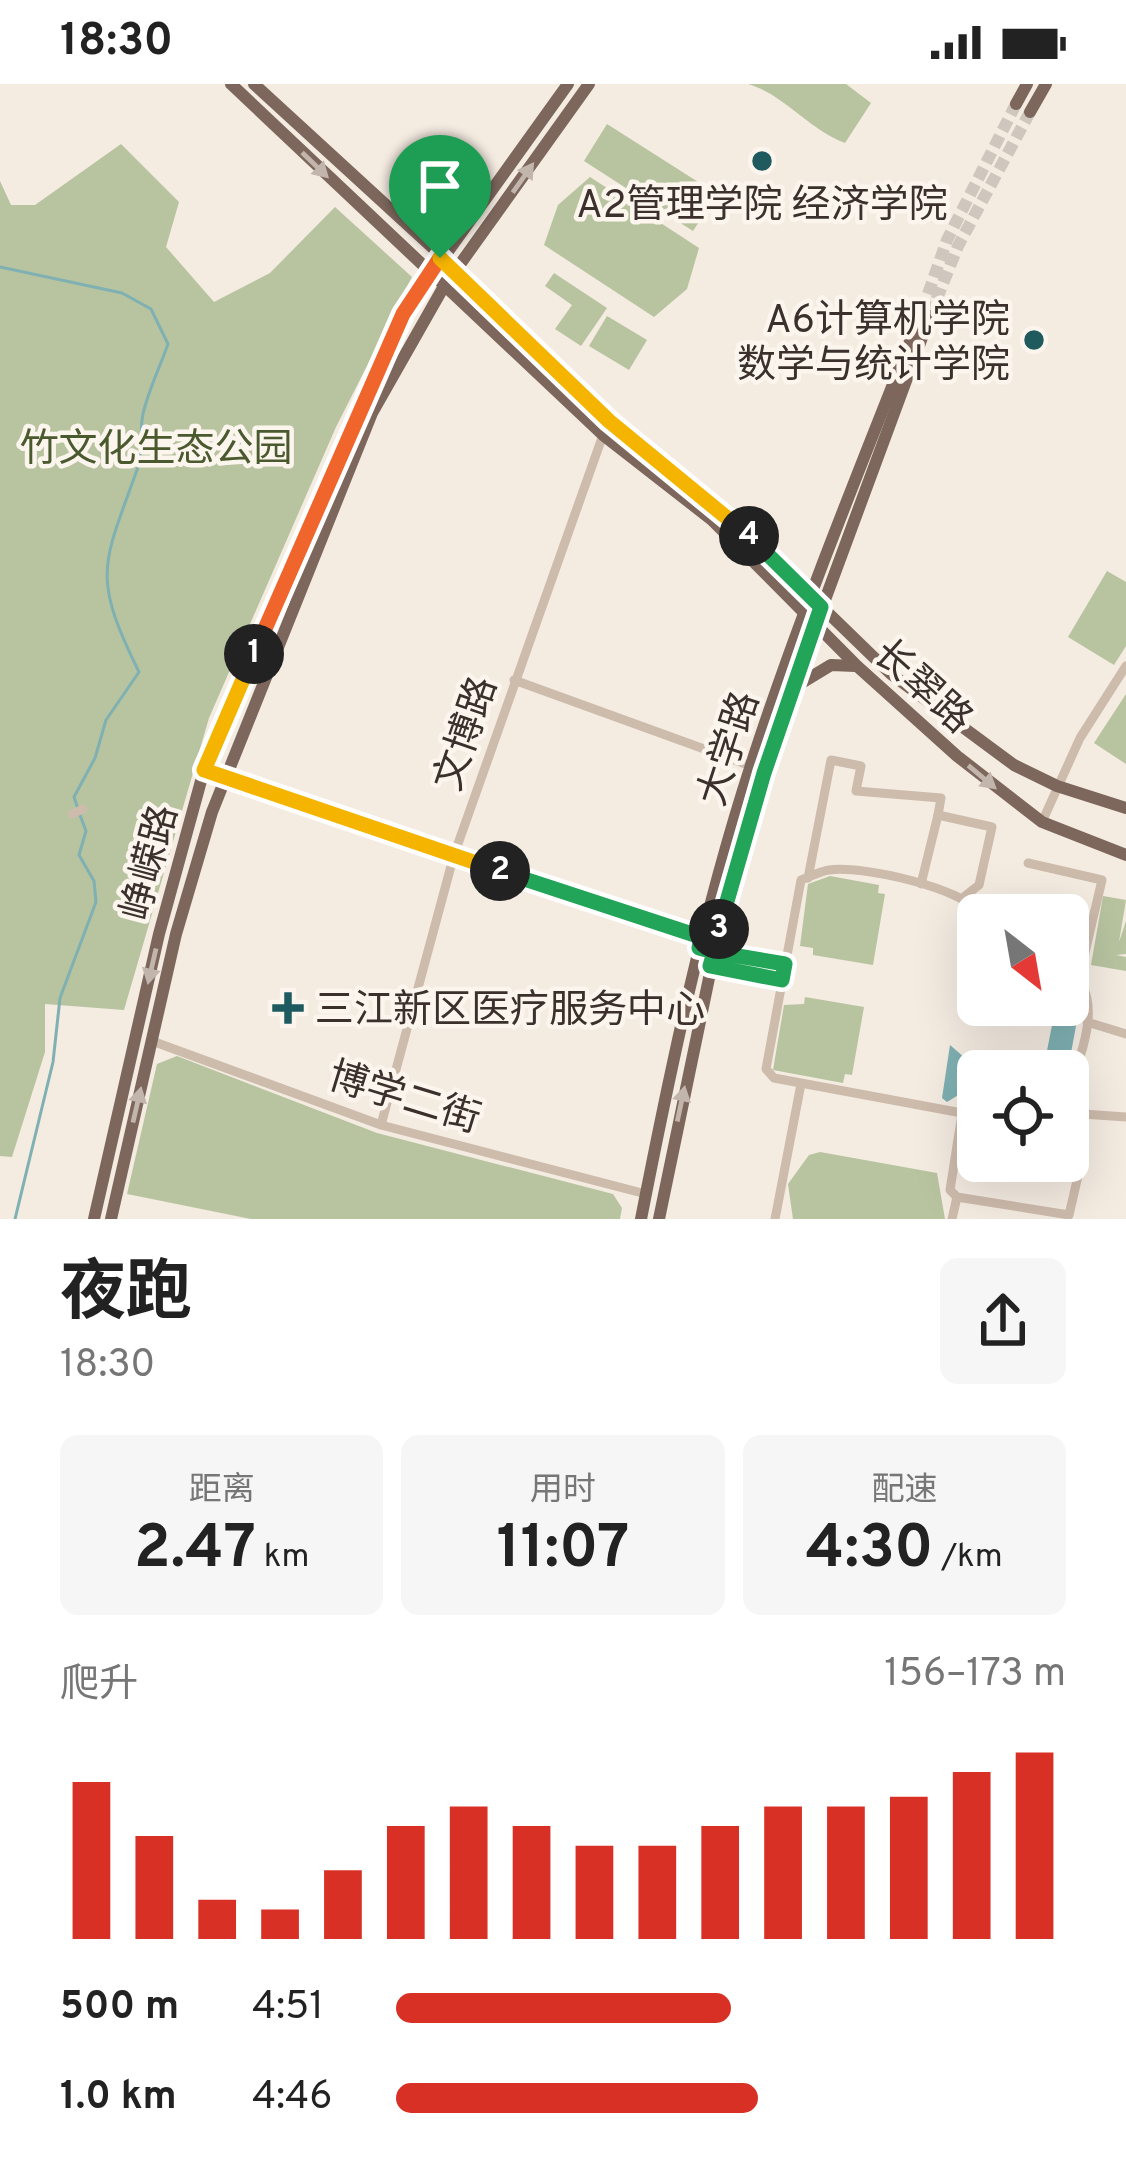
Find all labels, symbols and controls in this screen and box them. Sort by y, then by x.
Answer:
text: 18:30 [60,14,173,71]
pin [389,135,491,258]
marker: A2管理学院 经济学院 [749,148,775,174]
one-way arrow [300,151,329,179]
icon: arrive [407,153,473,219]
one-way arrow [511,162,534,194]
place label: A2管理学院 经济学院 [576,183,948,232]
place label: A6计算机学院 数学与统计学院 [737,298,1010,392]
marker: A6计算机学院 数学与统计学院 [1021,327,1047,353]
park label: 竹文化生态公园 [19,427,293,476]
pin: 4 [719,506,779,566]
text: 4 [738,515,760,557]
pin: 1 [224,624,284,684]
street label: 长翠路 [861,631,981,746]
text: 1 [247,633,261,675]
street label: 文博路 [426,671,510,798]
street label: 大学路 [690,686,773,813]
one-way arrow [967,763,997,789]
street label: 峥嵘路 [114,800,191,926]
pin: 2 [470,841,530,901]
text: 2 [490,850,510,892]
north arrow [957,894,1089,1026]
map controls [957,894,1089,1182]
pin: 3 [689,899,749,959]
text: 3 [709,908,729,950]
one-way arrow [141,948,160,986]
place label: 三江新区医疗服务中心 [315,988,705,1037]
marker: 三江新区医疗服务中心 [272,992,304,1024]
button: locate [957,1050,1089,1182]
street label: 博学二街 [322,1054,485,1147]
one-way arrow [673,1085,692,1123]
one-way arrow [128,1086,147,1123]
text: 夜跑 [60,1255,192,1338]
button: share [940,1258,1066,1384]
text: 18:30 [60,1342,155,1391]
text: 距离 [189,1471,255,1513]
text: 用时 [530,1471,596,1513]
text: 配速 [871,1471,937,1513]
text: 2.47 [134,1513,256,1589]
text: 11:07 [496,1513,630,1589]
text: 4:30 [806,1513,933,1589]
text: km [256,1537,309,1579]
text: /km [933,1537,1003,1579]
text: 156–173 m [884,1651,1066,1700]
text: 爬升 [60,1662,138,1711]
text: 500 m [60,1984,179,2033]
text: 4:51 [252,1984,324,2033]
text: 1.0 km [60,2074,177,2123]
text: 4:46 [252,2074,333,2123]

